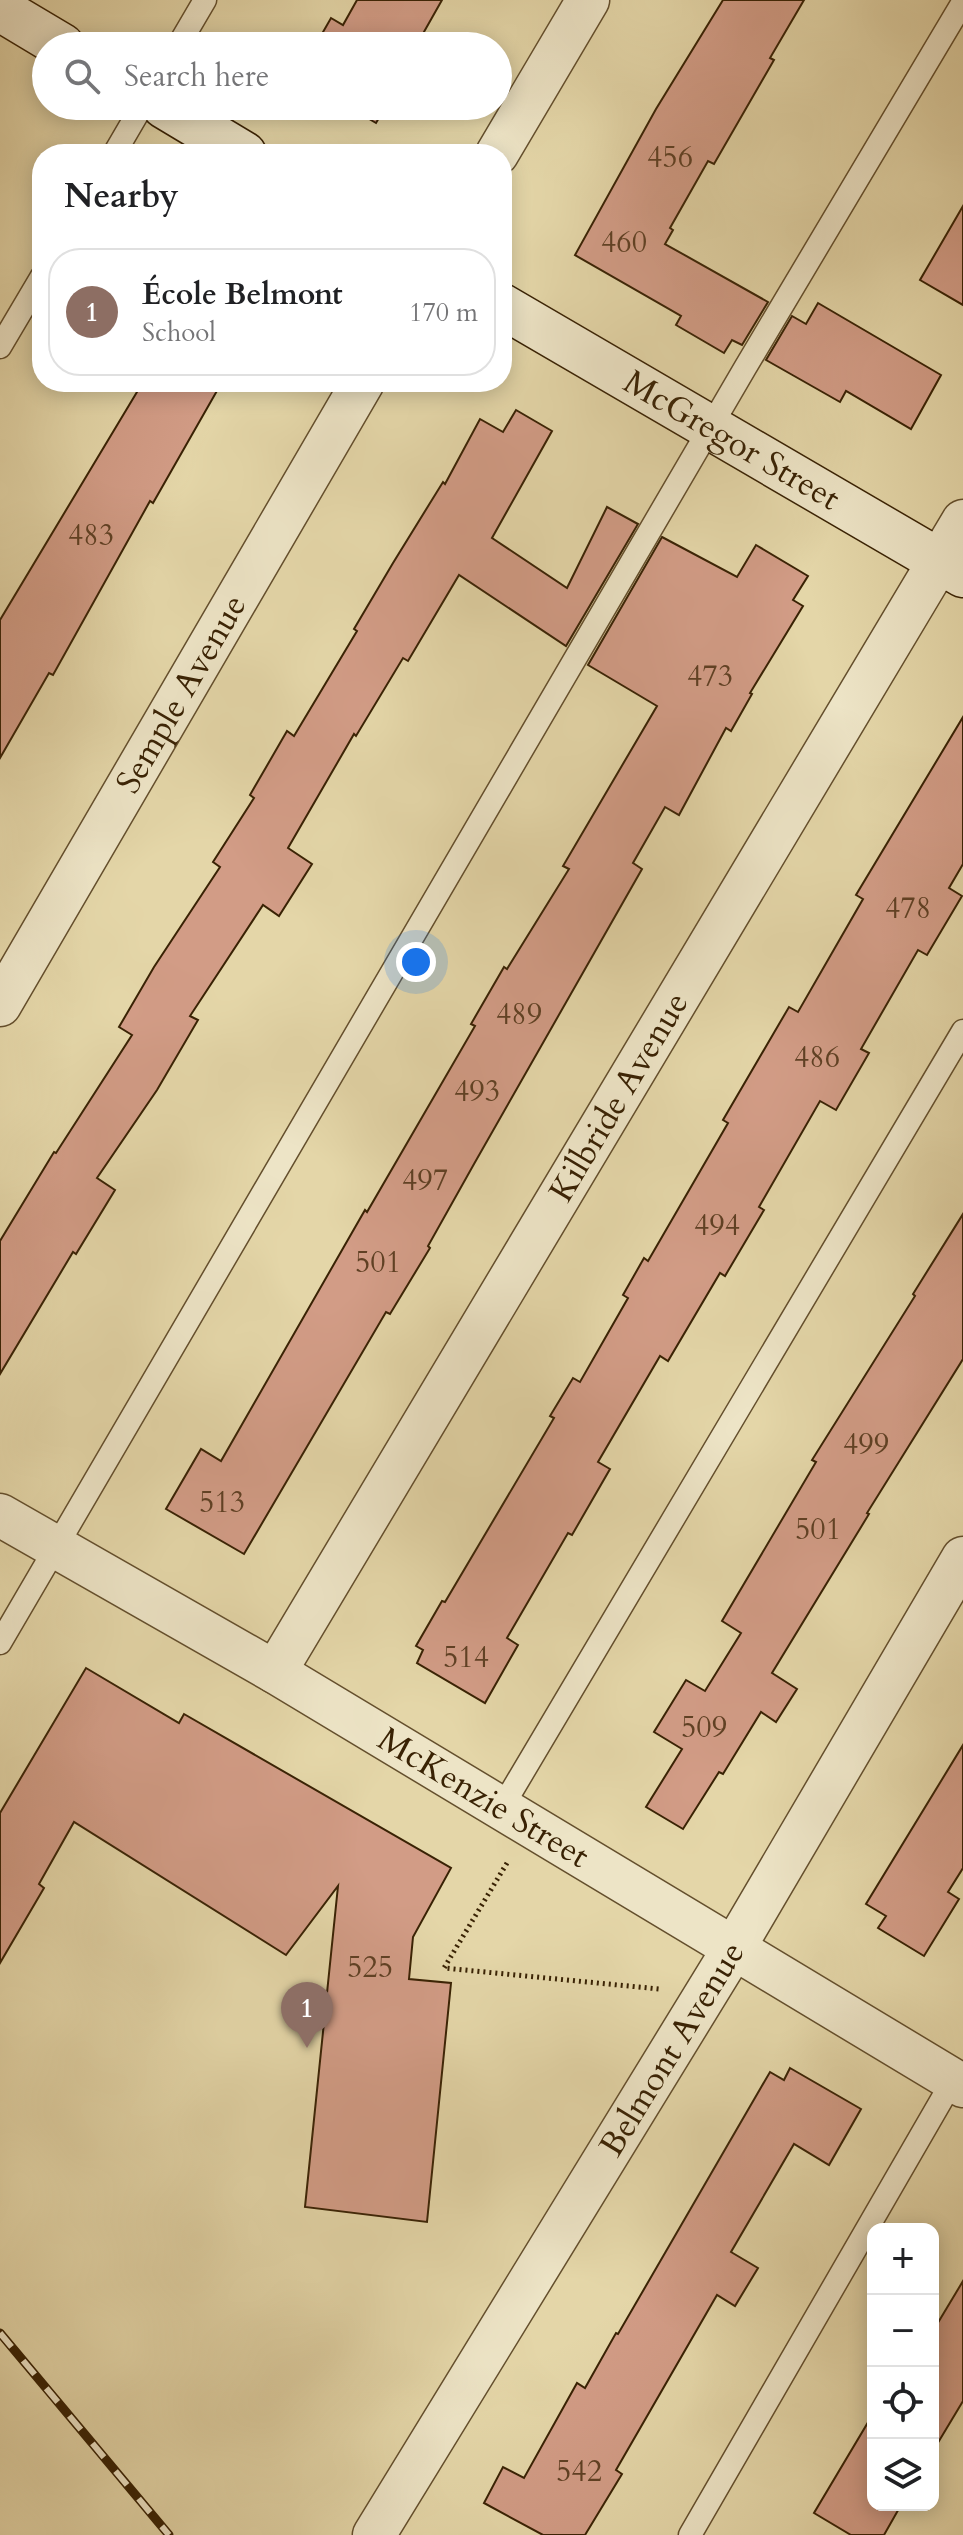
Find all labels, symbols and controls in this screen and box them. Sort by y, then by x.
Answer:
search box [32,32,512,120]
icon: search [60,54,104,98]
text: Search here [124,56,269,97]
house number: 456 [647,137,693,178]
text: Nearby [64,173,179,219]
house number: 460 [601,222,647,263]
text: École Belmont [142,274,343,315]
text: 1 [85,295,99,330]
text: 170 m [409,295,478,330]
text: School [142,315,216,350]
street label: McGregor Street [615,359,849,521]
house number: 483 [68,515,114,556]
street label: Semple Avenue [105,586,257,802]
house number: 473 [687,656,733,697]
house number: 478 [885,888,931,929]
your location [396,942,436,982]
street label: Kilbride Avenue [538,983,699,1210]
house number: 489 [496,994,542,1035]
house number: 486 [794,1037,840,1078]
house number: 493 [454,1071,500,1112]
house number: 497 [402,1160,448,1201]
house number: 494 [694,1205,740,1246]
house number: 501 [355,1242,401,1283]
house number: 499 [843,1424,889,1465]
house number: 513 [199,1482,245,1523]
house number: 501 [795,1509,841,1550]
house number: 514 [443,1637,489,1678]
house number: 509 [681,1707,727,1748]
street label: McKenzie Street [369,1716,598,1879]
street label: Belmont Avenue [589,1933,755,2165]
house number: 525 [347,1947,393,1988]
pin: 1 [281,1982,333,2048]
map controls [867,2223,939,2511]
button: + [867,2223,939,2295]
button: − [867,2295,939,2367]
button: locate [867,2367,939,2439]
button: layers [867,2439,939,2511]
house number: 542 [556,2451,602,2492]

